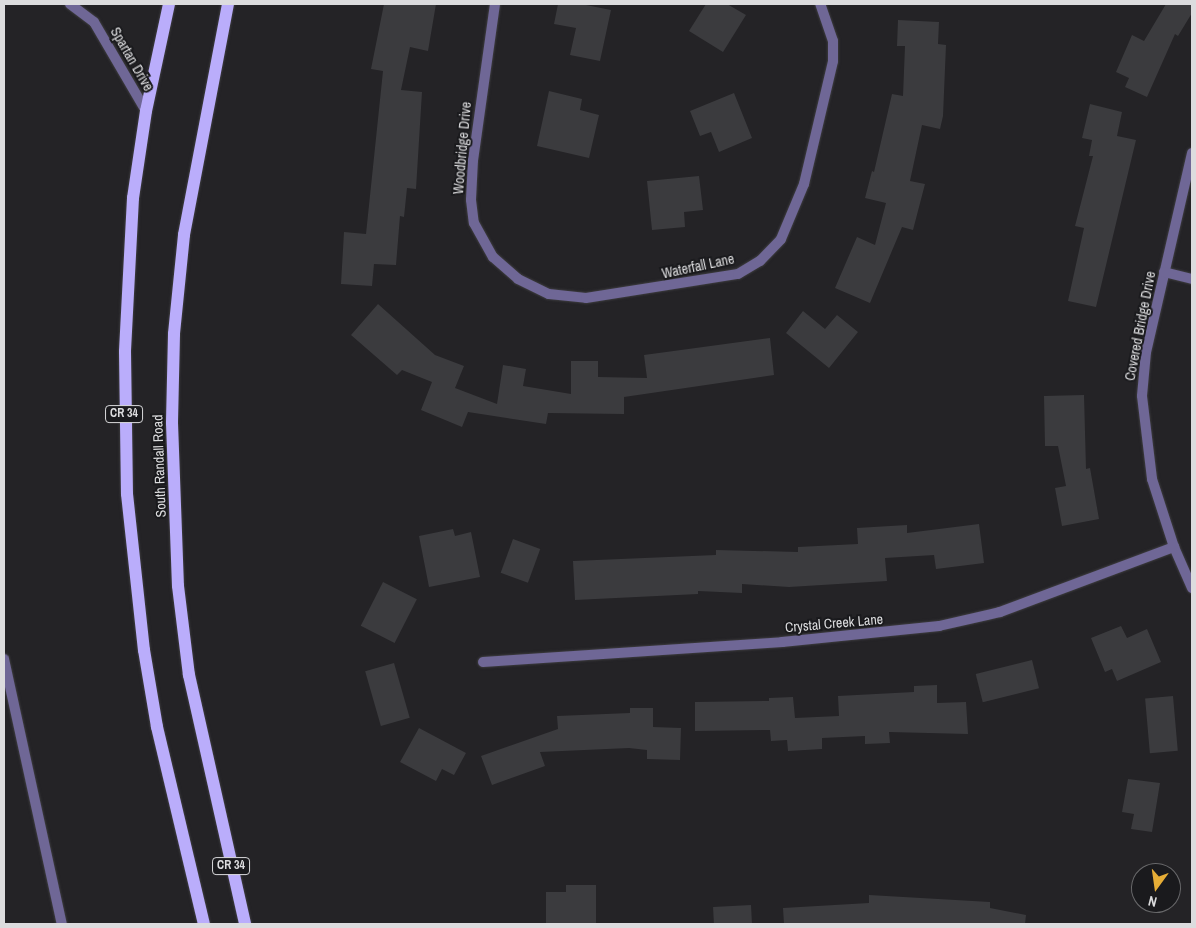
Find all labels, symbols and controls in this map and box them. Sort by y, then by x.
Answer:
street label: Spartan Drive [107,24,157,94]
street label: Woodbridge Drive [450,101,474,195]
street label: Waterfall Lane [660,250,736,282]
street label: Covered Bridge Drive [1121,270,1159,382]
road number: CR 34 [104,404,144,424]
street label: South Randall Road [149,414,169,518]
street label: Crystal Creek Lane [784,610,884,636]
road number: CR 34 [211,856,251,876]
north arrow [1131,863,1181,913]
text: N [1146,892,1159,911]

